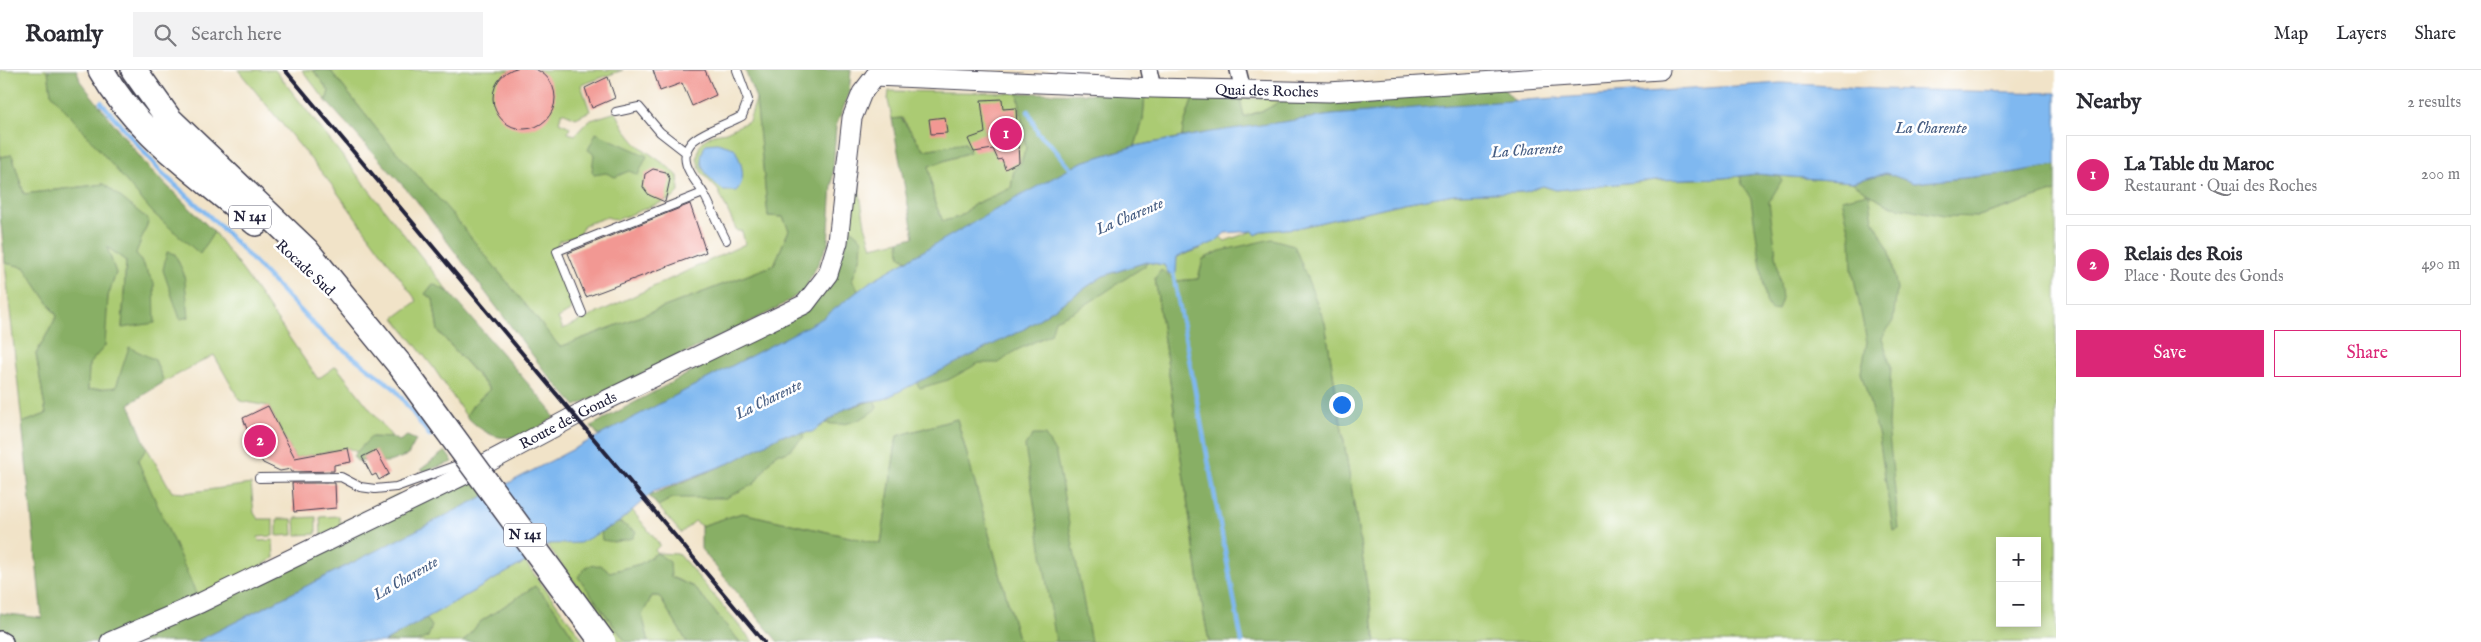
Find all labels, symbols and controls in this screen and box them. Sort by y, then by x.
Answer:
search box [133,12,483,57]
text: Roamly [25,19,103,50]
icon: search [151,21,179,49]
text: Search here [191,23,282,47]
text: Map [2274,23,2308,46]
text: Layers [2336,23,2387,46]
text: Share [2415,23,2456,46]
street label: Quai des Roches [1215,80,1319,101]
text: Nearby [2076,89,2141,116]
text: 2 results [2407,93,2461,113]
pin: 1 [990,115,1022,153]
water label: La Charente [1894,119,1967,139]
water label: La Charente [1490,138,1564,164]
text: La Table du Maroc [2124,153,2274,177]
text: 1 [2090,165,2096,185]
text: 200 m [2421,165,2460,185]
text: Restaurant · Quai des Roches [2124,177,2317,197]
water label: La Charente [1092,194,1167,241]
road number: N 141 [229,206,271,228]
street label: Rocade Sud [271,236,339,301]
text: Relais des Rois [2124,243,2242,267]
text: 2 [2089,255,2097,275]
text: 490 m [2421,255,2460,275]
text: Place · Route des Gonds [2124,267,2284,287]
button: Save [2076,330,2264,377]
button: Share [2274,330,2461,377]
water label: La Charente [732,375,806,425]
street label: Route des Gonds [516,387,620,453]
your location [1329,392,1355,418]
pin: 2 [244,422,276,460]
road number: N 141 [504,524,546,546]
map controls [1996,537,2041,627]
button: + [1996,537,2041,582]
water label: La Charente [369,552,443,606]
button: − [1996,582,2041,627]

